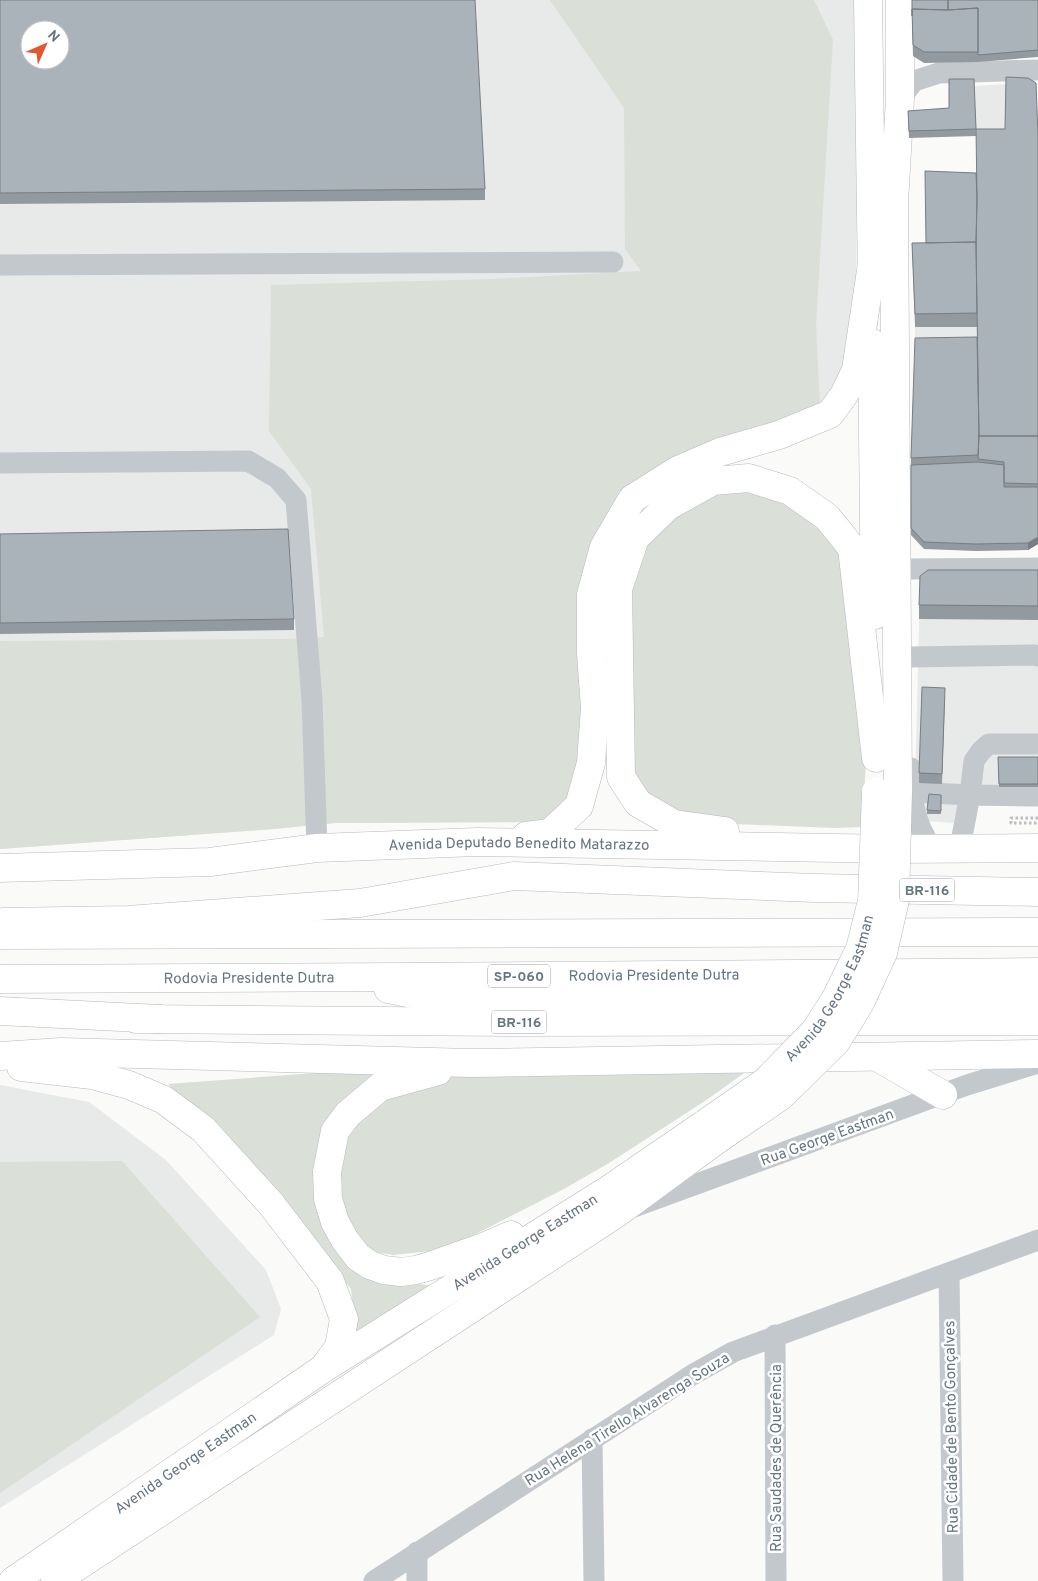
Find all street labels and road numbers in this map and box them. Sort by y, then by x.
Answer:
street label: Avenida Deputado Benedito Matarazzo [388,834,650,856]
road number: BR-116 [900,878,954,902]
street label: Avenida George Eastman [782,913,879,1067]
road number: SP-060 [488,964,550,988]
street label: Rodovia Presidente Dutra [569,966,739,987]
street label: Rodovia Presidente Dutra [164,969,334,989]
road number: BR-116 [492,1010,546,1034]
street label: Rua George Eastman [758,1106,897,1171]
street label: Avenida George Eastman [449,1191,602,1296]
street label: Rua Cidade de Bento Gonçalves [941,1320,964,1533]
street label: Rua Helena Tirello Alvarenga Souza [522,1349,734,1491]
street label: Rua Saudades de Querência [768,1364,787,1552]
street label: Avenida George Eastman [112,1409,261,1519]

